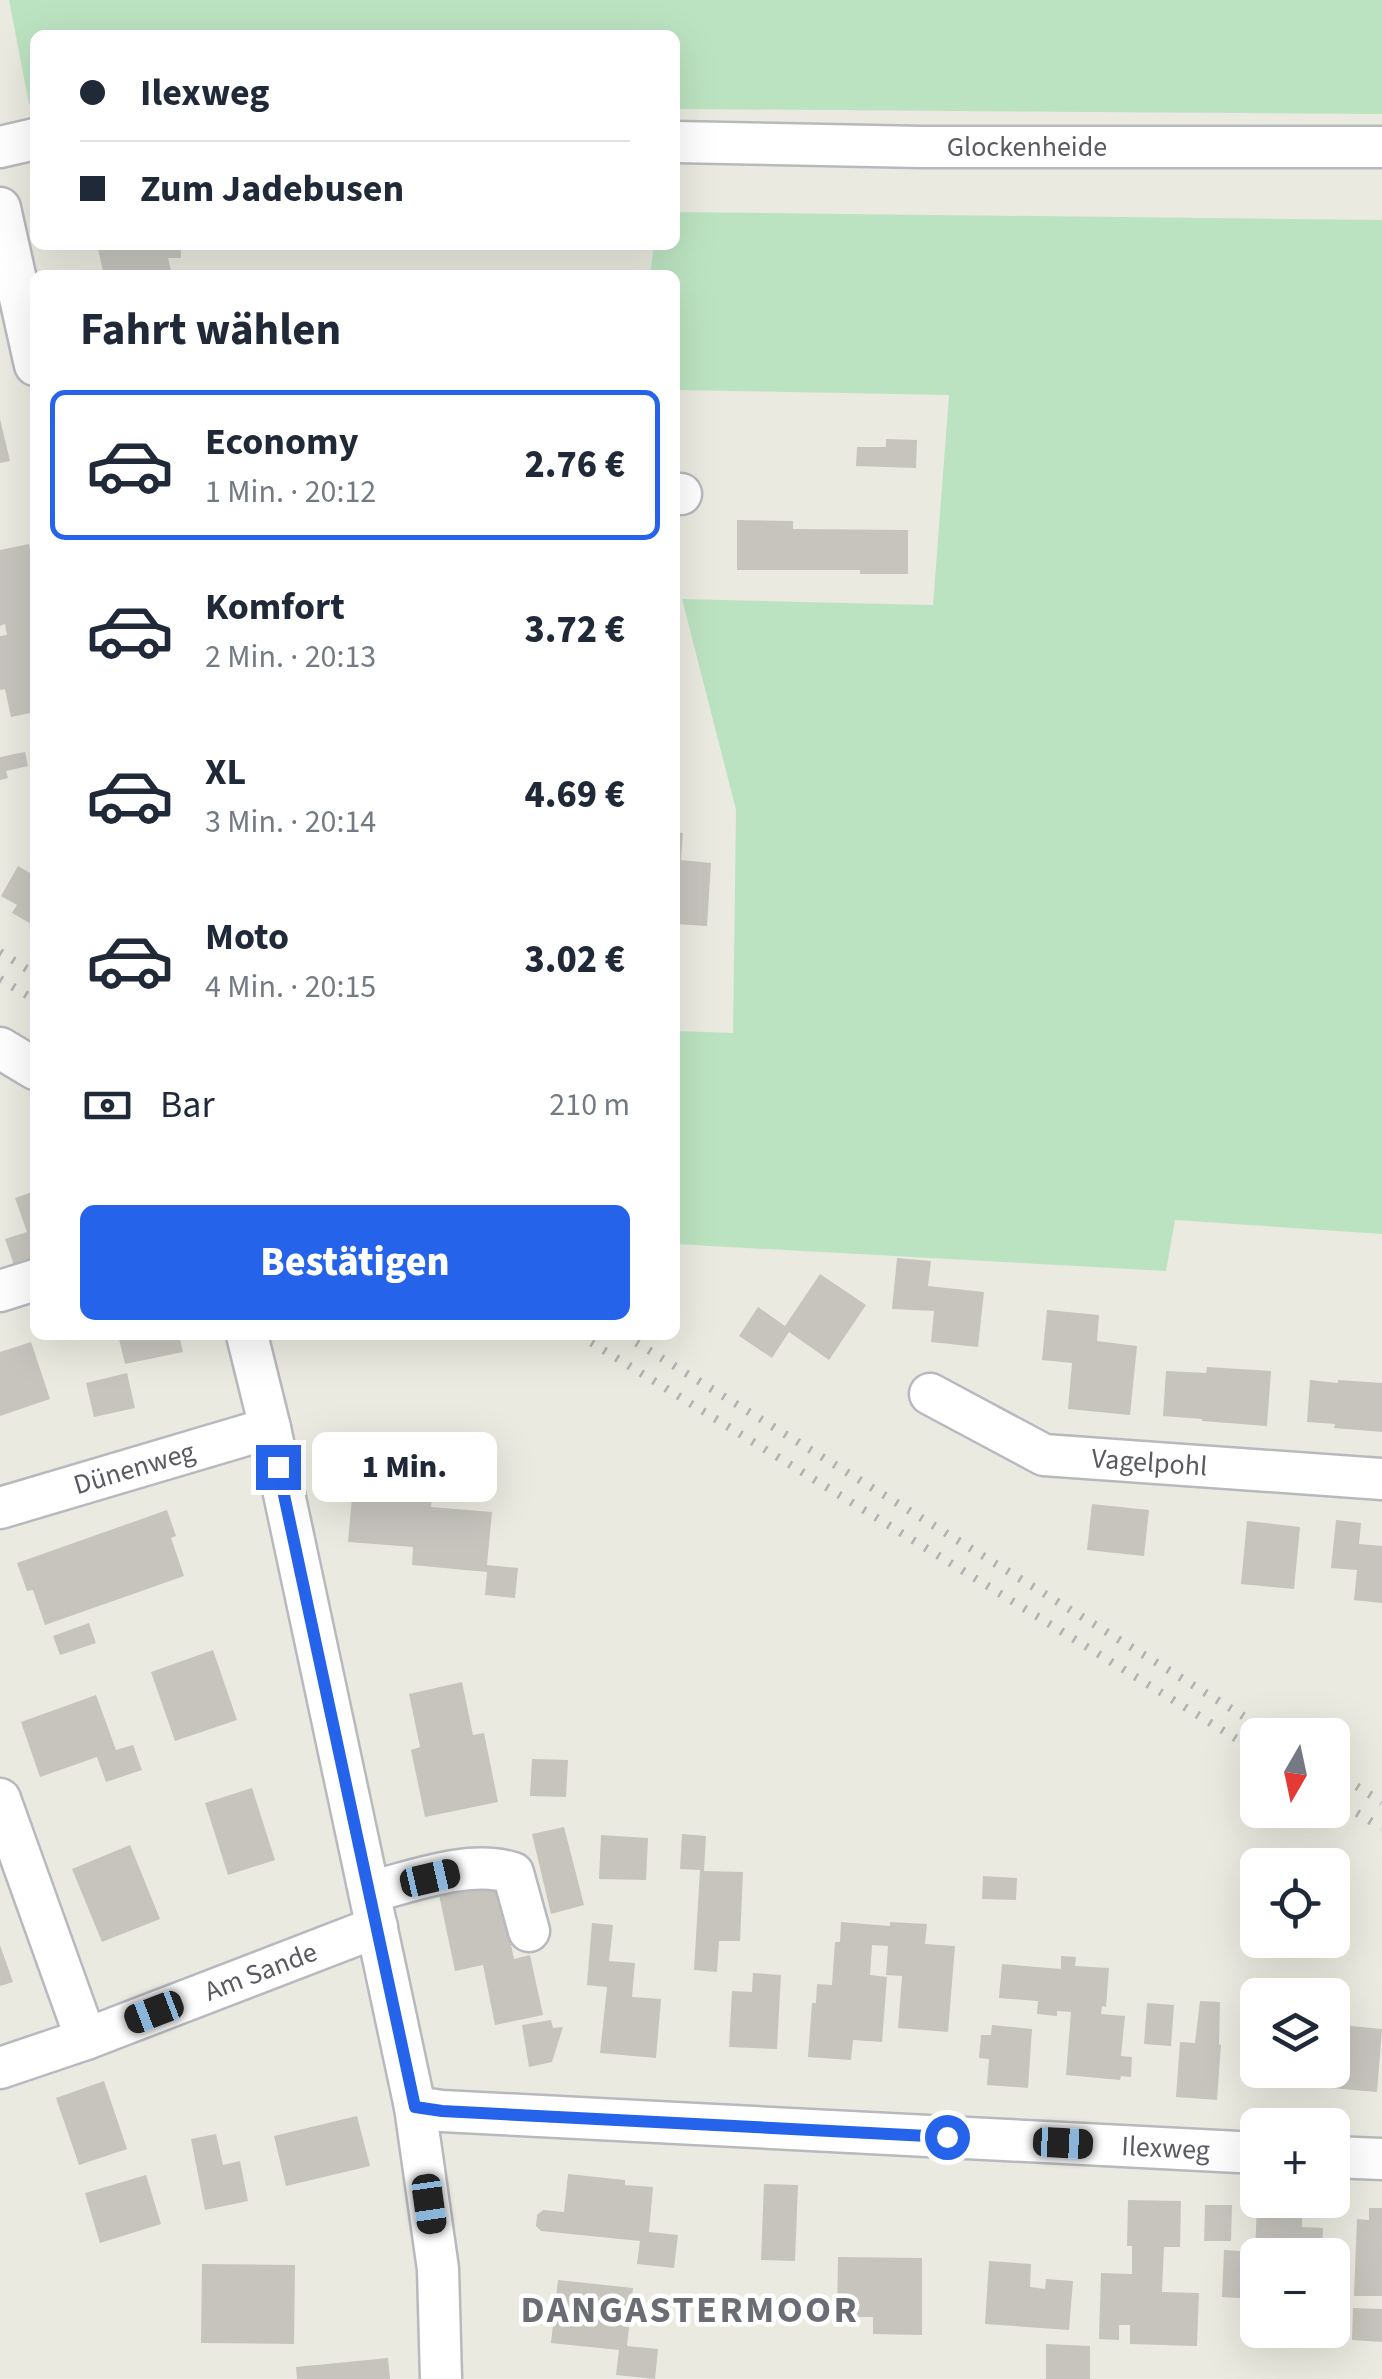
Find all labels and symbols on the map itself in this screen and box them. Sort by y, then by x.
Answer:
street label: Glockenheide [947,127,1107,167]
street label: Dünenweg [69,1431,200,1505]
callout: 1 Min. [313,1432,498,1502]
street label: Vagelpohl [1090,1438,1209,1487]
route end [256,1445,301,1490]
north arrow [1240,1718,1350,1828]
car [397,1857,463,1899]
street label: Am Sande [199,1932,323,2012]
car [121,1987,187,2037]
route start [925,2115,970,2160]
car [1032,2126,1094,2160]
street label: Ilexweg [1121,2126,1211,2170]
car [410,2172,448,2236]
district label: DANGASTERMOOR [521,2283,859,2337]

